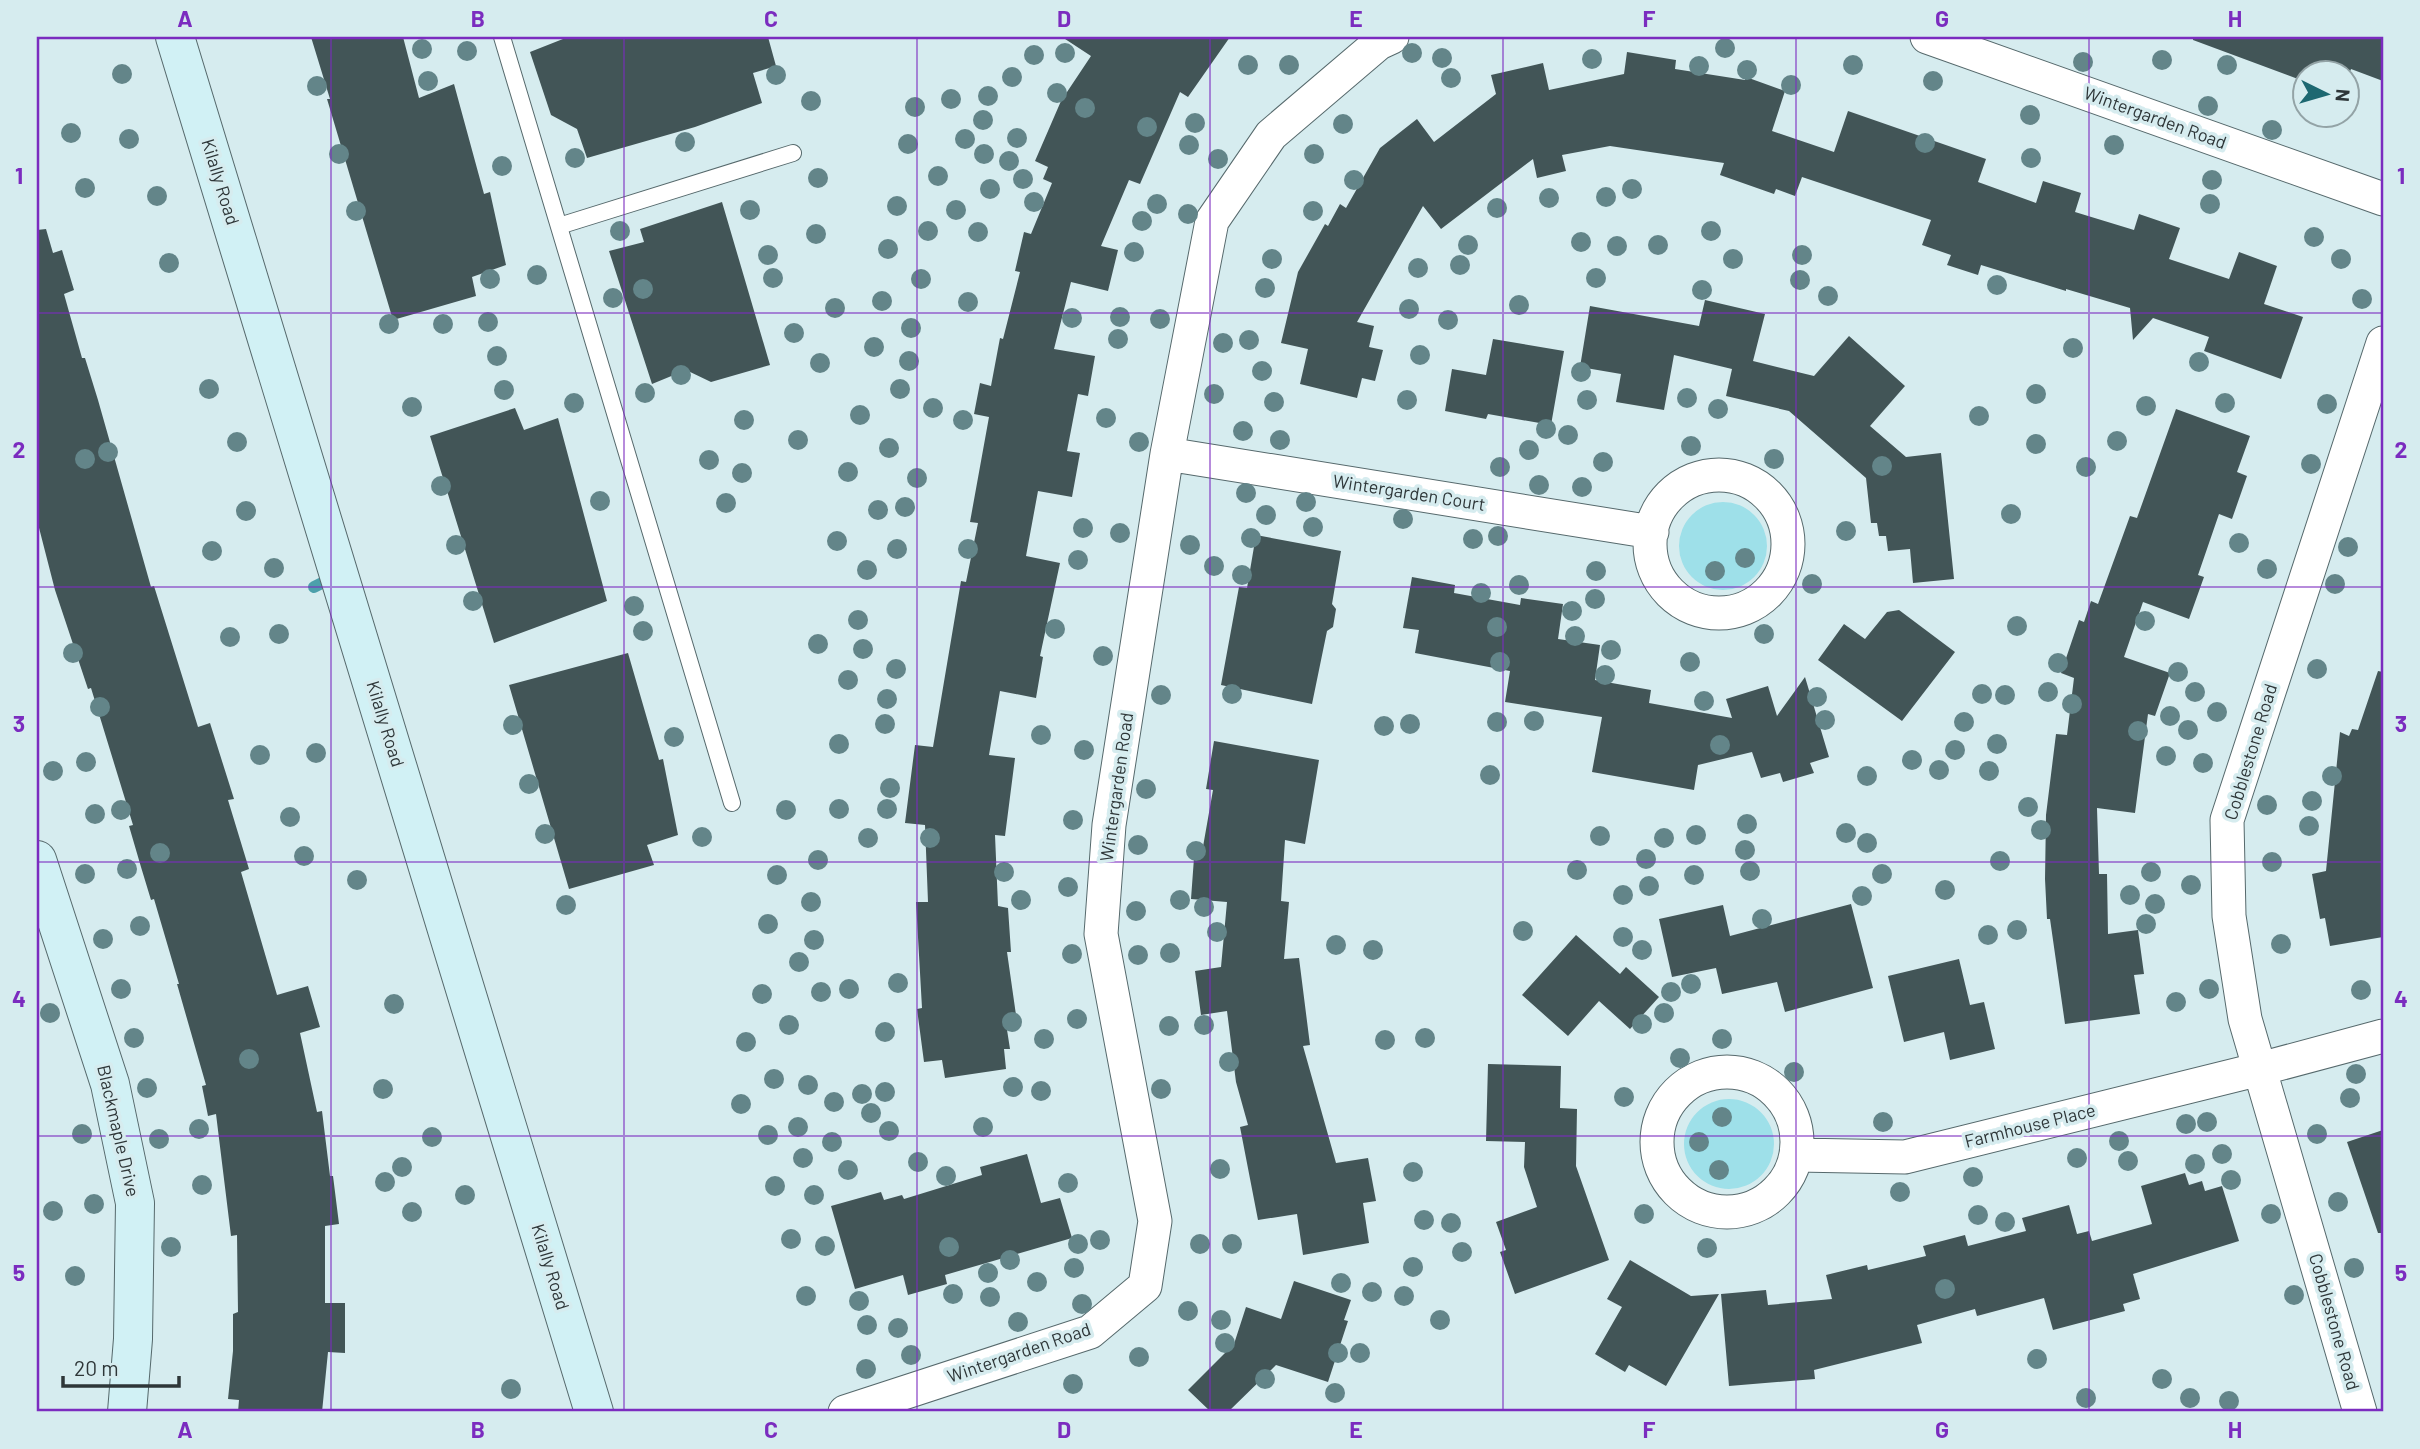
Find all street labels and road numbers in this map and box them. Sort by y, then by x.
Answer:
street label: Wintergarden Road [2081,81,2230,153]
street label: Kilally Road [197,136,244,227]
street label: Wintergarden Court [1331,469,1487,515]
street label: Kilally Road [362,678,409,769]
street label: Cobblestone Road [2219,681,2281,822]
street label: Wintergarden Road [1095,711,1137,863]
street label: Blackmaple Drive [93,1063,145,1199]
street label: Farmhouse Place [1962,1098,2097,1152]
street label: Kilally Road [527,1221,574,1312]
street label: Cobblestone Road [2305,1251,2365,1393]
street label: Wintergarden Road [944,1317,1093,1387]

